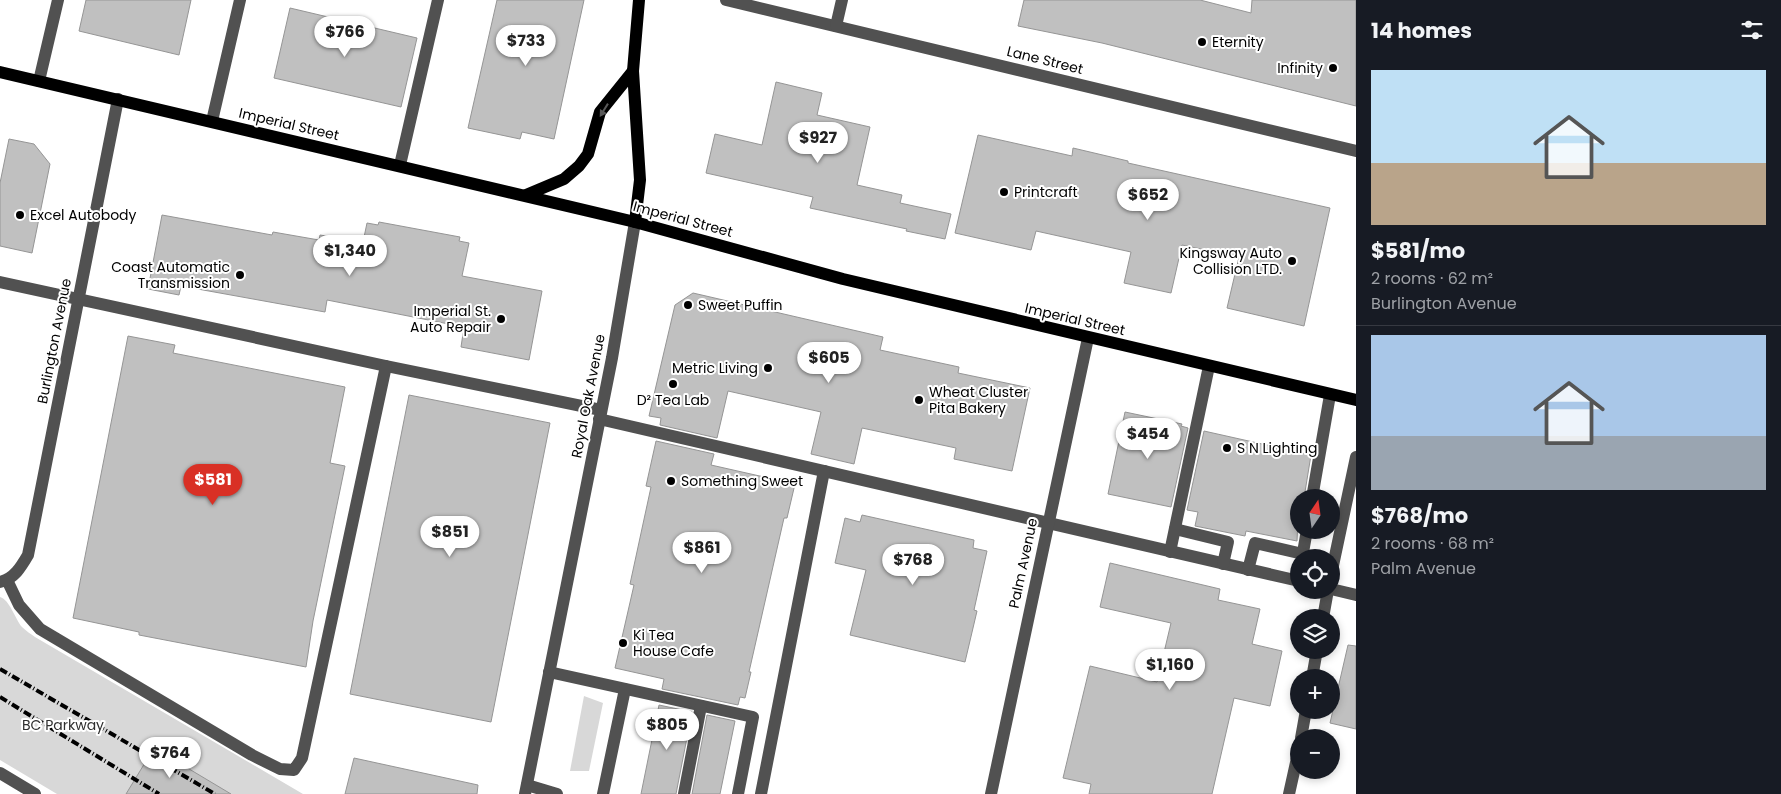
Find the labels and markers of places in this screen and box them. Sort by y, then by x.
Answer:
pin: $766 [315,15,375,58]
pin: $733 [496,24,556,67]
place label: Eternity [1212,32,1264,52]
marker: Eternity [1196,36,1208,48]
place label: Infinity [1277,58,1323,78]
marker: Infinity [1327,62,1339,74]
pin: $927 [788,121,848,164]
pin: $652 [1118,178,1178,221]
place label: Printcraft [1014,182,1078,202]
marker: Printcraft [998,186,1010,198]
place label: Excel Autobody [30,205,137,225]
marker: Excel Autobody [14,209,26,221]
pin: $1,340 [309,234,391,277]
place label: Kingsway Auto Collision LTD. [1179,243,1282,279]
marker: Kingsway Auto Collision LTD. [1286,255,1298,267]
place label: Coast Automatic Transmission [111,257,230,293]
marker: Coast Automatic Transmission [234,269,246,281]
place label: Sweet Puffin [698,295,783,315]
marker: Sweet Puffin [682,299,694,311]
place label: Imperial St. Auto Repair [410,301,491,337]
marker: Imperial St. Auto Repair [495,313,507,325]
pin: $605 [799,342,859,384]
place label: Metric Living [672,358,758,378]
marker: Metric Living [762,362,774,374]
marker: D² Tea Lab [667,378,679,390]
place label: Wheat Cluster Pita Bakery [929,382,1028,418]
place label: D² Tea Lab [637,390,709,410]
marker: Wheat Cluster Pita Bakery [913,394,925,406]
pin: $454 [1118,418,1178,460]
place label: S N Lighting [1237,438,1317,458]
marker: S N Lighting [1221,442,1233,454]
pin: $581 [183,464,243,506]
place label: Something Sweet [681,471,803,491]
marker: Something Sweet [665,475,677,487]
pin: $851 [420,516,480,558]
pin: $861 [672,532,732,574]
pin: $768 [883,544,943,586]
place label: Ki Tea House Cafe [633,625,714,661]
marker: Ki Tea House Cafe [617,637,629,649]
pin: $1,160 [1129,648,1211,691]
pin: $805 [637,708,697,751]
pin: $764 [140,736,200,779]

